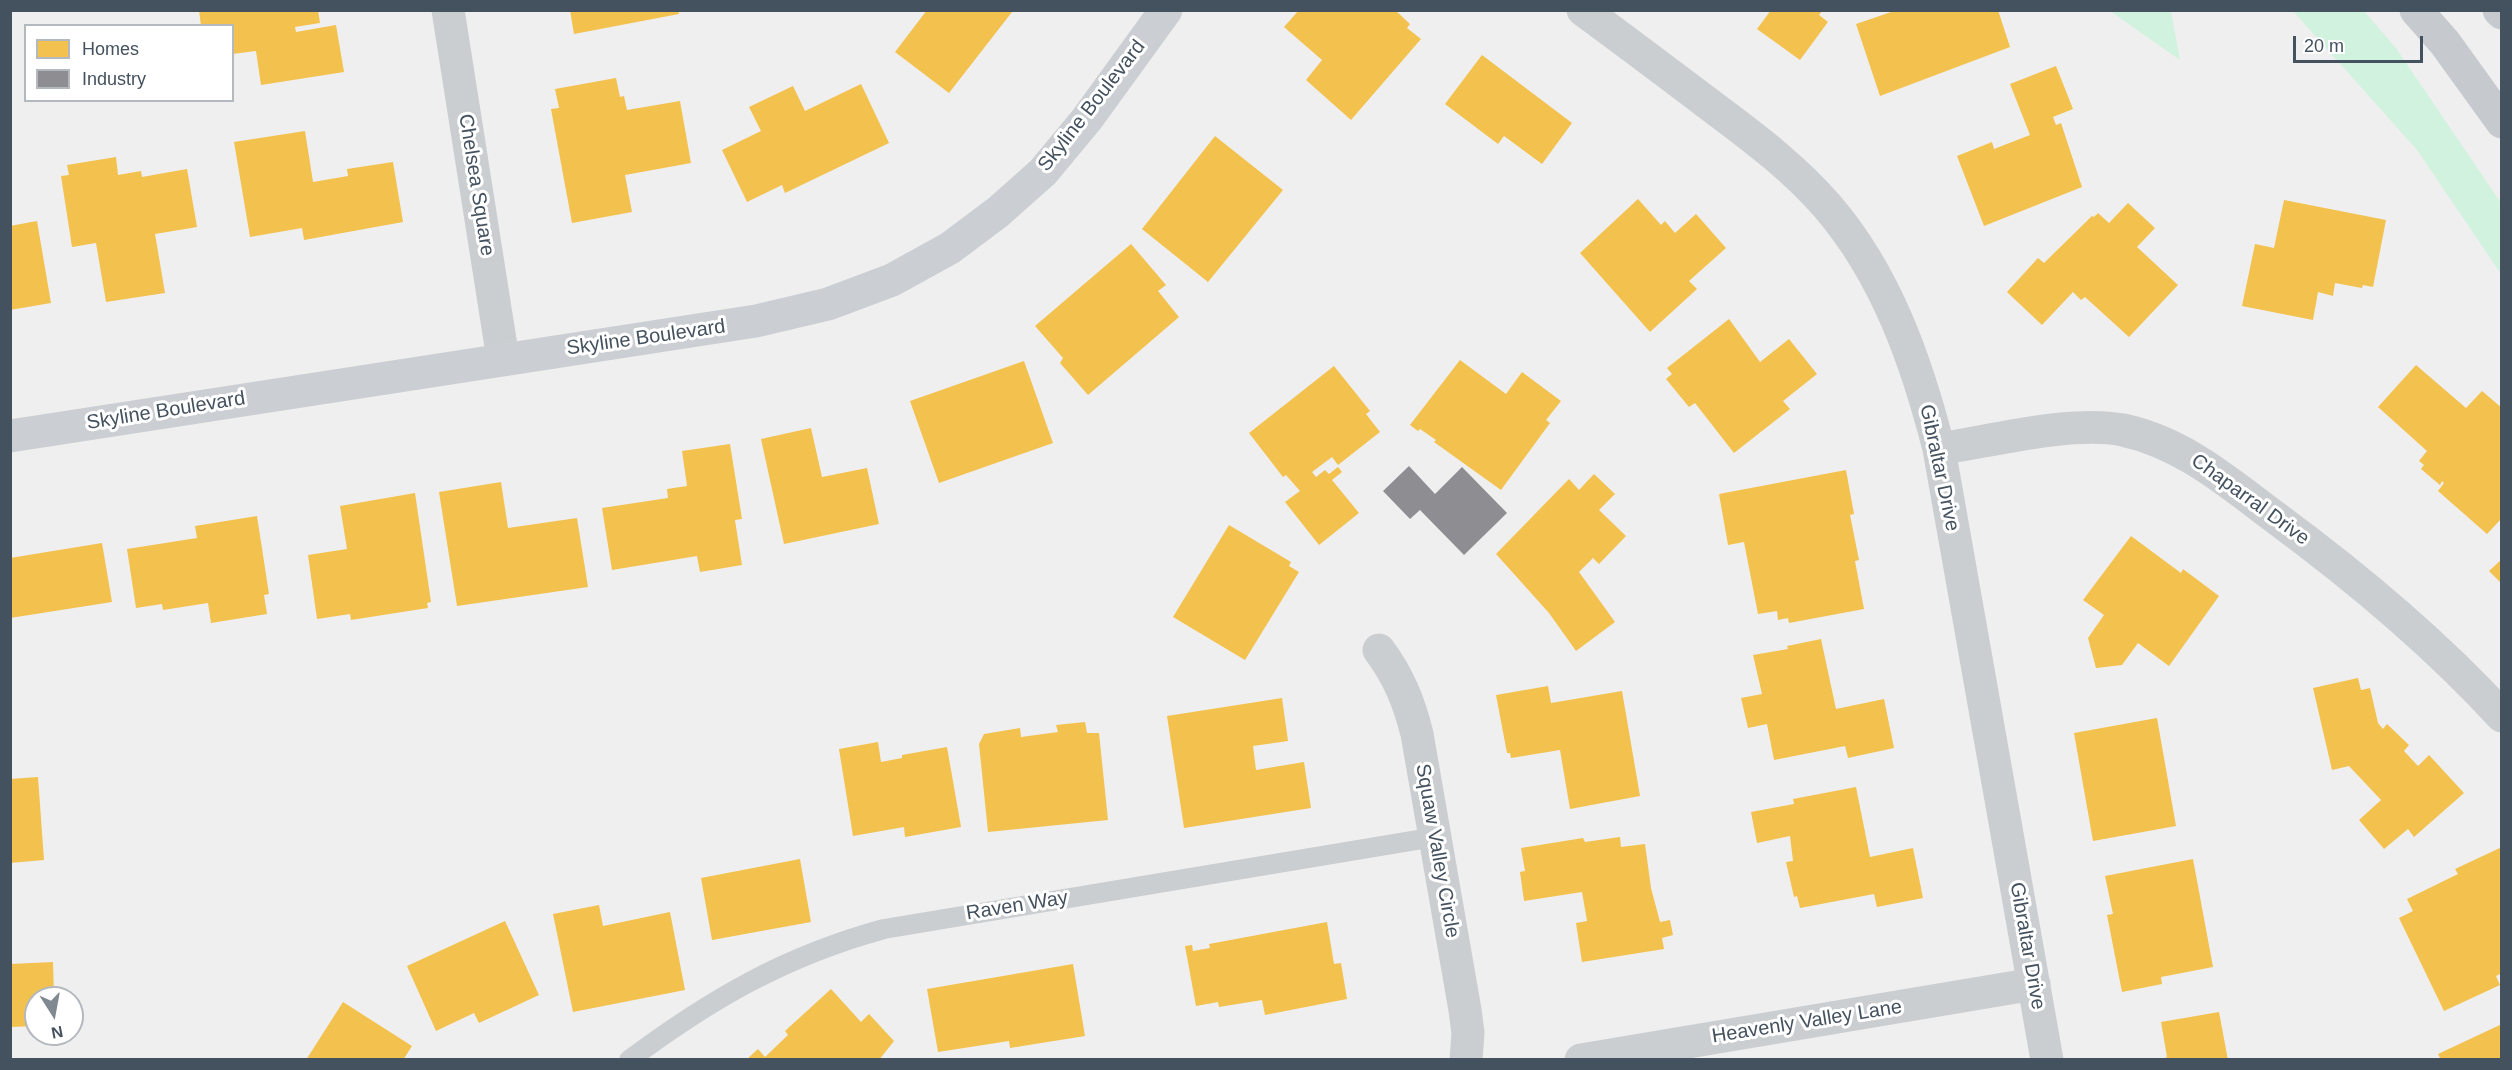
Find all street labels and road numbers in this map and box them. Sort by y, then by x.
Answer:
street label: Skyline Boulevard [1033,36,1151,176]
street label: Chelsea Square [453,112,499,258]
street label: Skyline Boulevard [565,315,727,361]
street label: Skyline Boulevard [85,387,247,435]
street label: Gibraltar Drive [1914,402,1964,534]
street label: Chaparral Drive [2186,449,2314,551]
street label: Squaw Valley Circle [1410,762,1464,940]
street label: Gibraltar Drive [2004,880,2050,1012]
street label: Raven Way [964,886,1070,926]
street label: Heavenly Valley Lane [1710,995,1904,1049]

